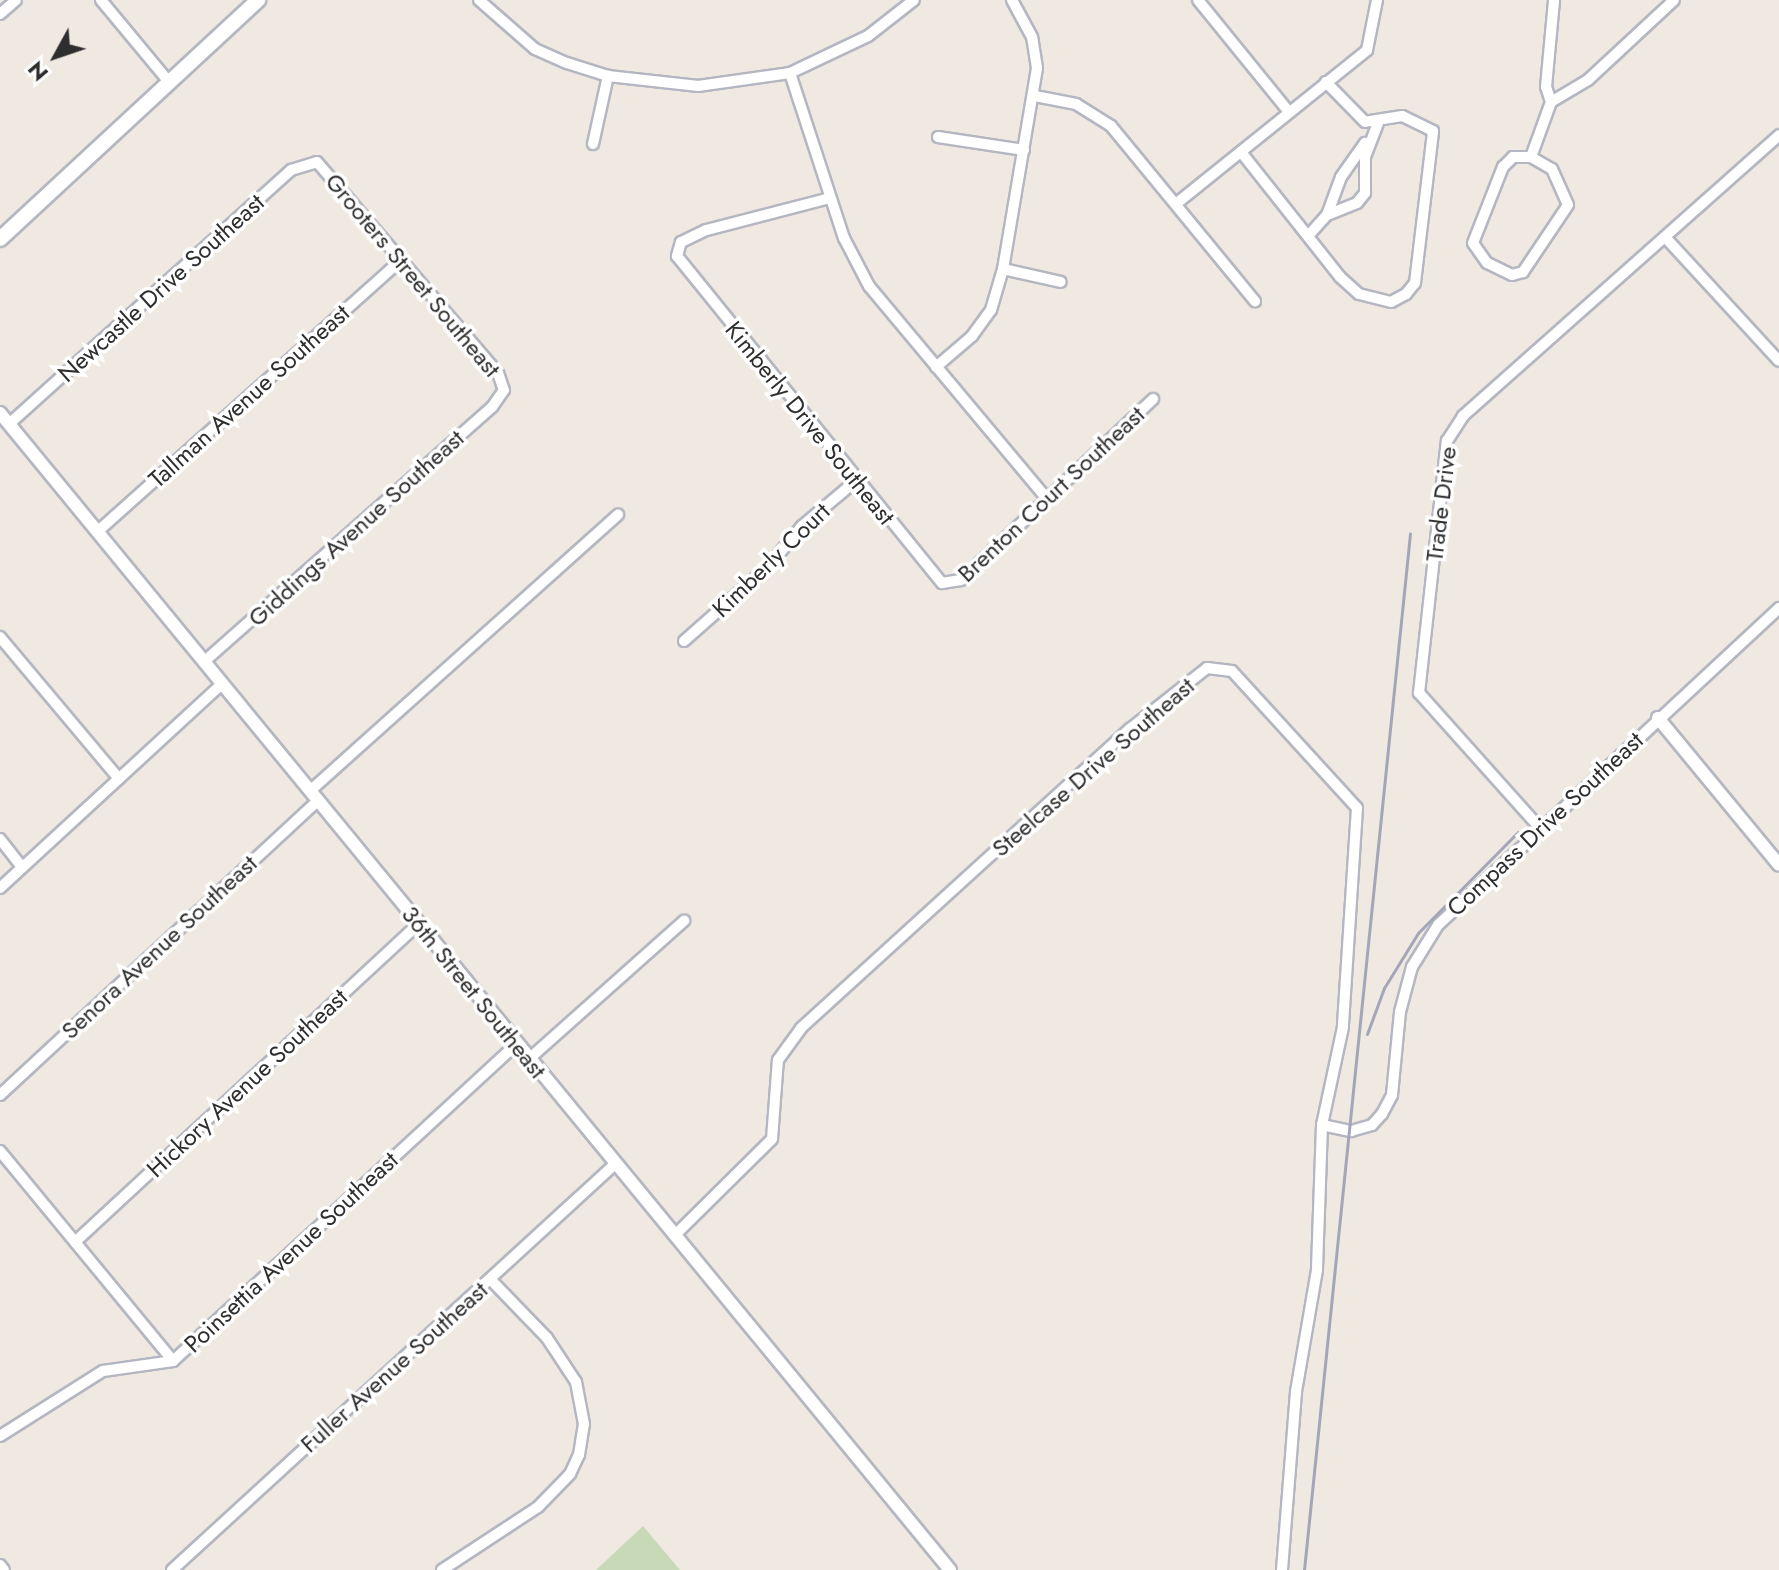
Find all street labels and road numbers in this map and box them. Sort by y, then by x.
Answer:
street label: Grooters Street Southeast [319,167,507,383]
street label: Newcastle Drive Southeast [52,188,270,388]
street label: Tallman Avenue Southeast [143,298,355,494]
street label: Kimberly Drive Southeast [719,316,901,530]
street label: Brenton Court Southeast [952,400,1150,588]
street label: Giddings Avenue Southeast [242,424,470,632]
street label: Trade Drive [1420,445,1462,563]
street label: Kimberly Court [706,497,836,623]
street label: Steelcase Drive Southeast [986,671,1200,863]
street label: Compass Drive Southeast [1441,726,1649,922]
street label: Senora Avenue Southeast [55,849,263,1045]
street label: 36th Street Southeast [396,900,552,1084]
street label: Hickory Avenue Southeast [141,983,353,1183]
street label: Poinsettia Avenue Southeast [178,1146,404,1358]
street label: Fuller Avenue Southeast [295,1276,493,1458]

